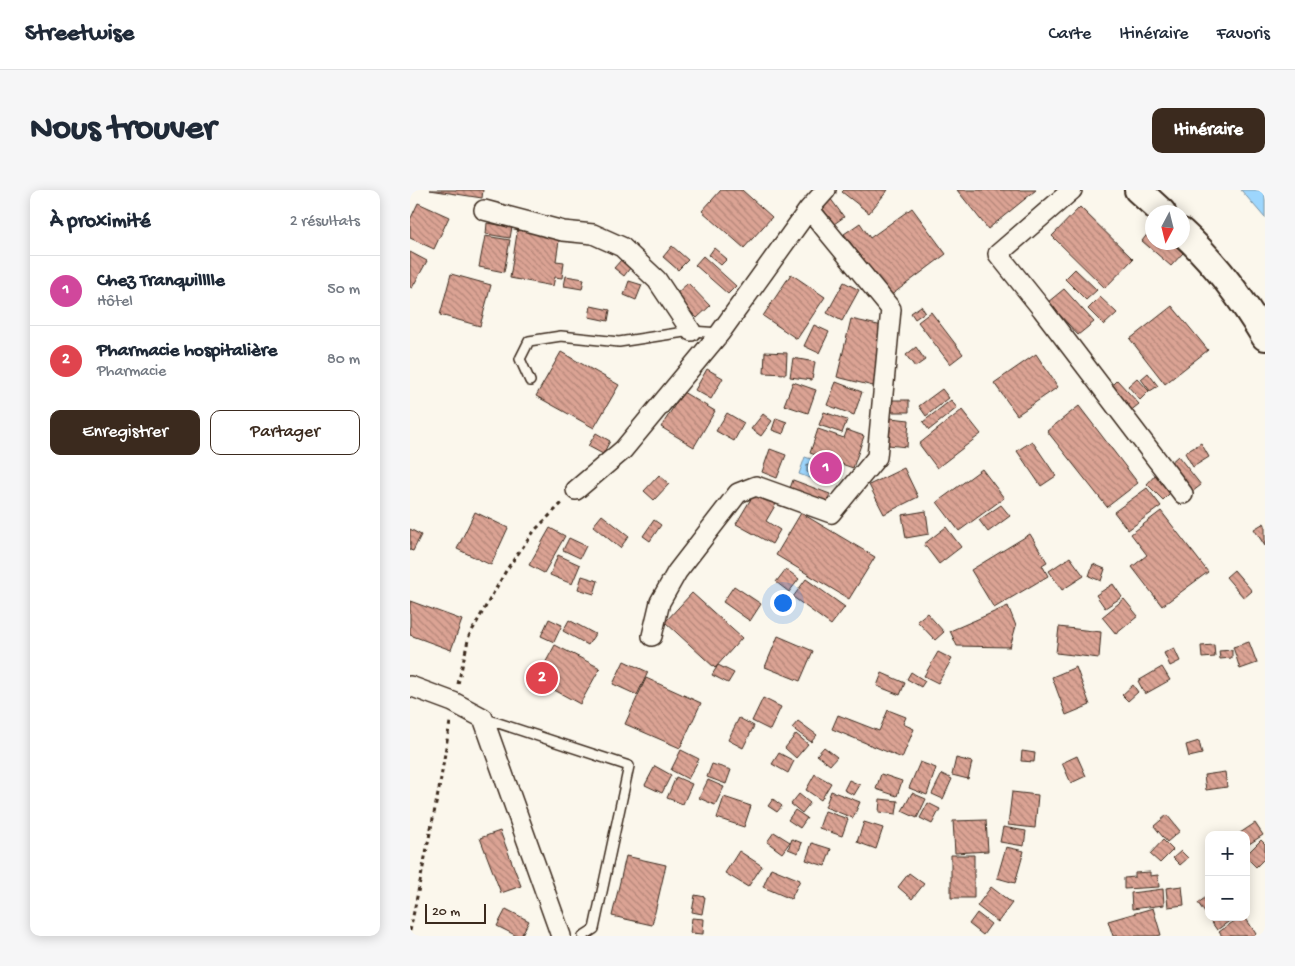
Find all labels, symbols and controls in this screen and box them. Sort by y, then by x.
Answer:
text: Streetwise [25,20,134,49]
text: Carte [1048,24,1091,45]
text: Itinéraire [1119,24,1189,45]
text: Favoris [1217,24,1270,45]
button: Itinéraire [1152,108,1265,153]
text: Nous trouver [30,110,216,151]
north arrow [1145,205,1190,250]
text: À proximité [50,210,151,235]
text: 2 résultats [290,213,360,232]
text: Chez Tranquilllle [97,270,225,293]
text: 1 [63,281,69,300]
text: 50 m [327,281,360,300]
text: Hôtel [97,293,133,312]
text: Pharmacie hospitalière [97,340,277,363]
text: 2 [62,351,70,370]
text: 80 m [327,351,360,370]
text: Pharmacie [97,363,166,382]
button: Enregistrer [50,410,200,455]
button: Partager [210,410,360,455]
pin: 1 [810,449,842,487]
your location [770,590,796,616]
pin: 2 [526,659,558,697]
map controls [1205,831,1250,921]
button: + [1205,831,1250,876]
button: − [1205,876,1250,921]
scale bar [425,901,486,924]
text: 20 m [432,904,460,921]

